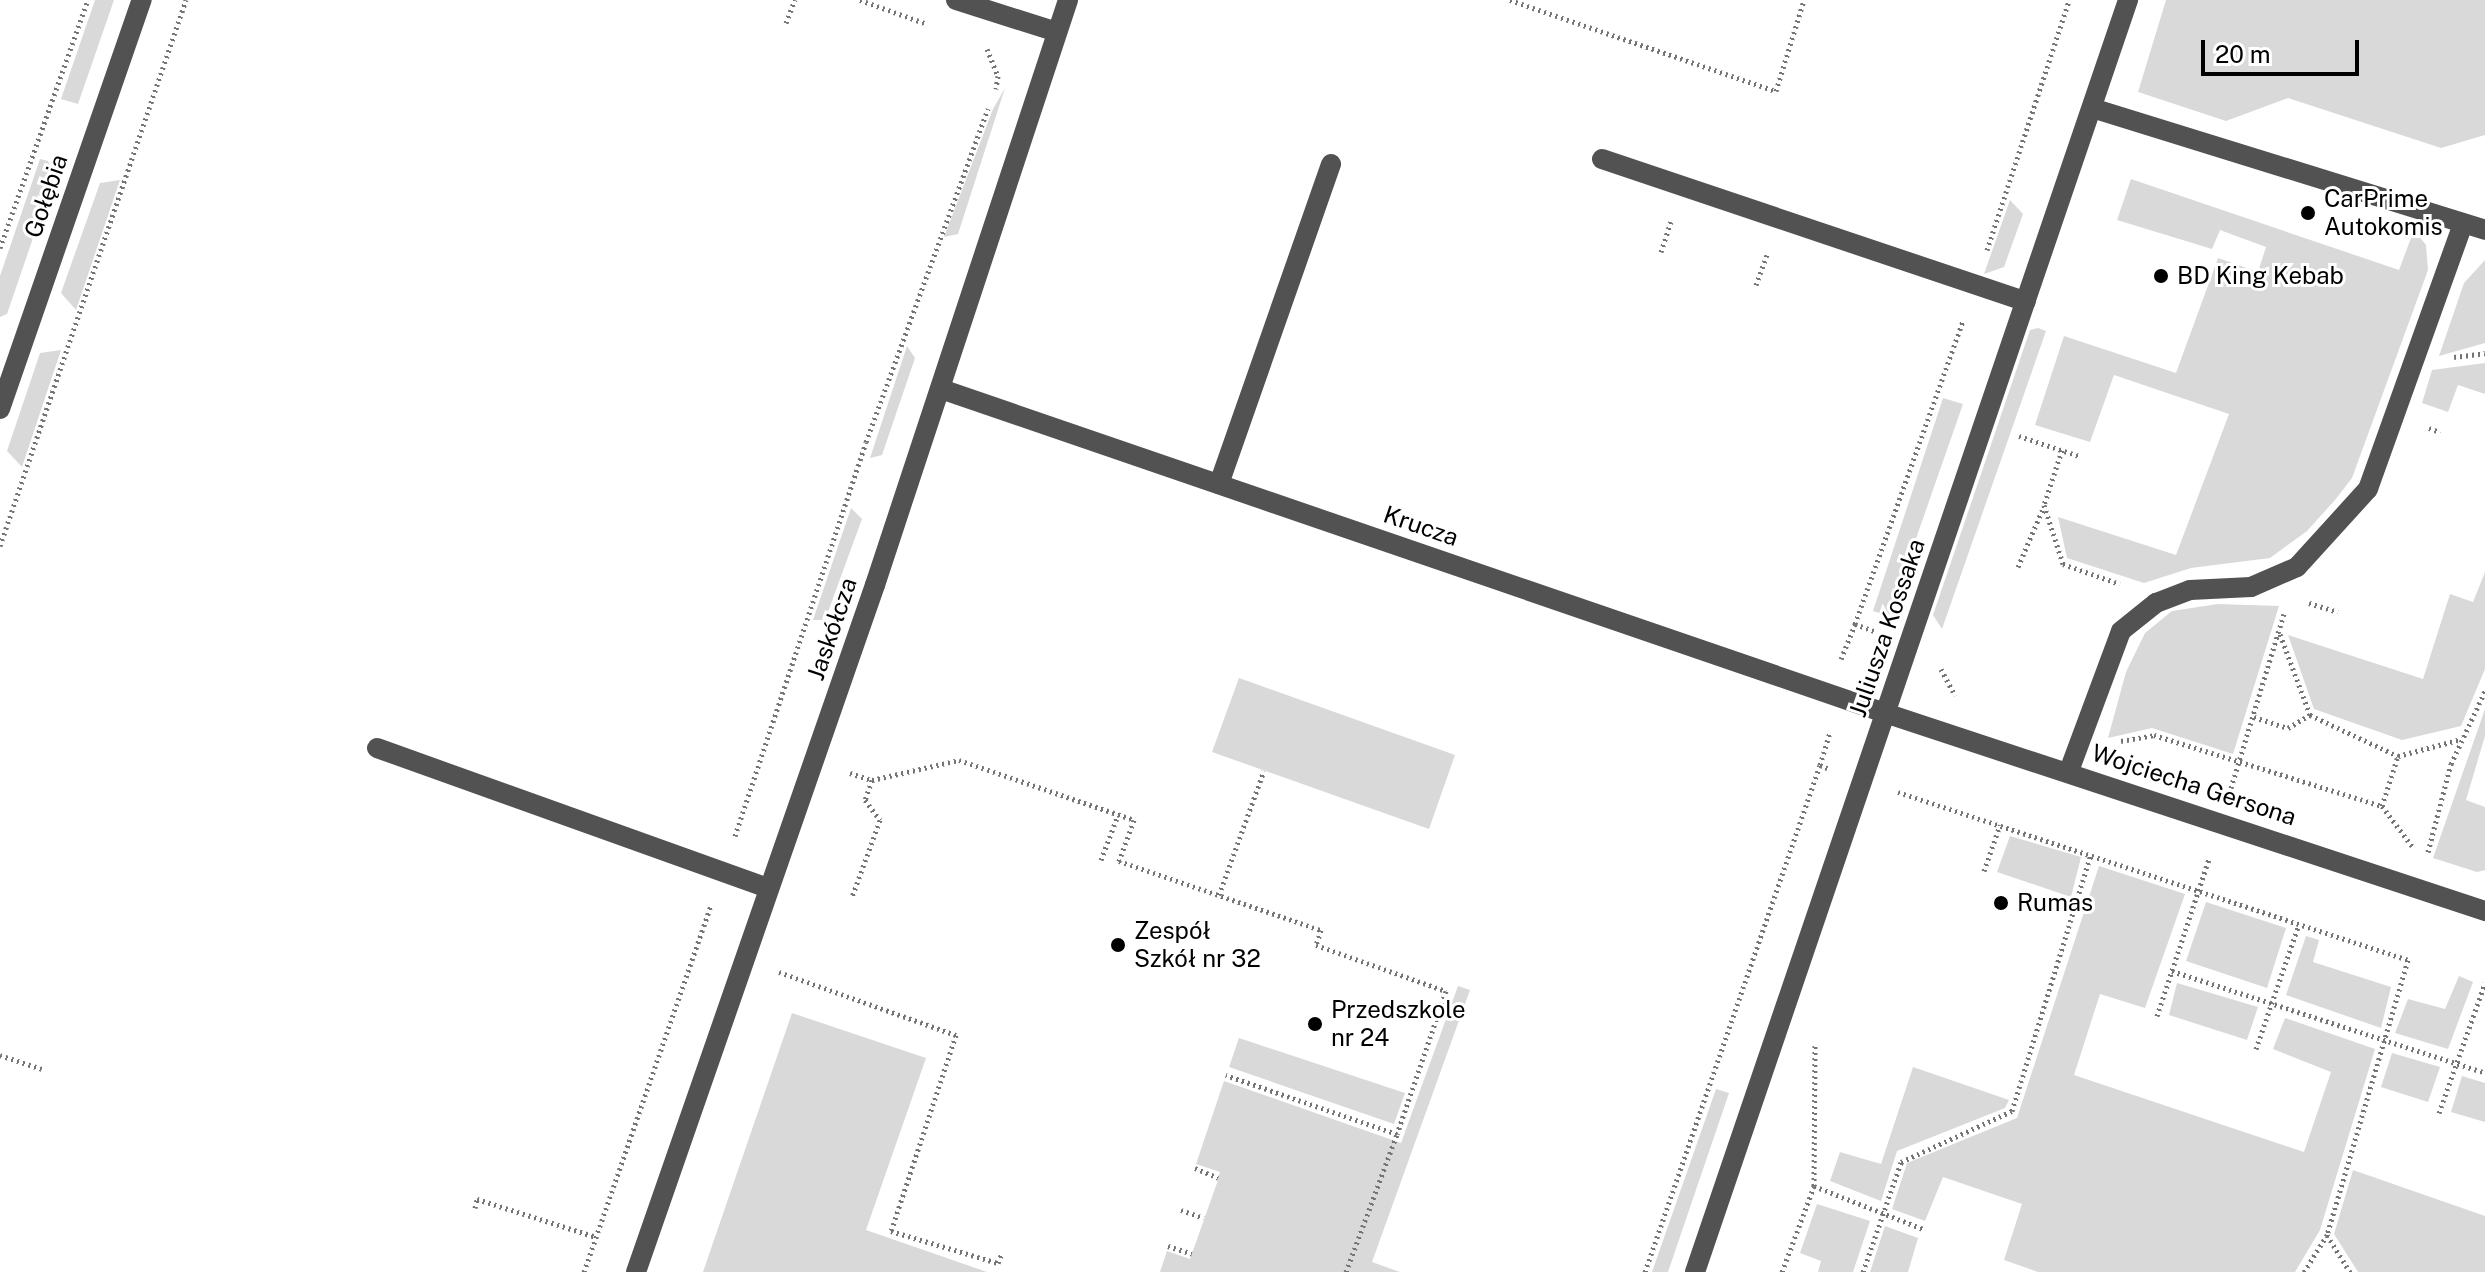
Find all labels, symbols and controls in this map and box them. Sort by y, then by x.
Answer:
scale bar [2205,24,2363,74]
text: 20 m [2215,40,2271,68]
street label: Gołębia [18,151,74,241]
place label: CarPrime Autokomis [2324,185,2443,241]
marker: CarPrime Autokomis [2299,204,2317,222]
place label: BD King Kebab [2177,262,2344,290]
marker: BD King Kebab [2152,267,2170,285]
street label: Krucza [1380,500,1462,552]
street label: Juliusza Kossaka [1843,535,1931,721]
street label: Jaskółcza [801,574,863,684]
street label: Wojciecha Gersona [2088,738,2300,832]
place label: Rumas [2017,889,2093,917]
marker: Rumas [1992,894,2010,912]
place label: Zespół Szkół nr 32 [1134,917,1261,973]
marker: Zespół Szkół nr 32 [1109,936,1127,954]
place label: Przedszkole nr 24 [1331,996,1466,1052]
marker: Przedszkole nr 24 [1306,1015,1324,1033]

